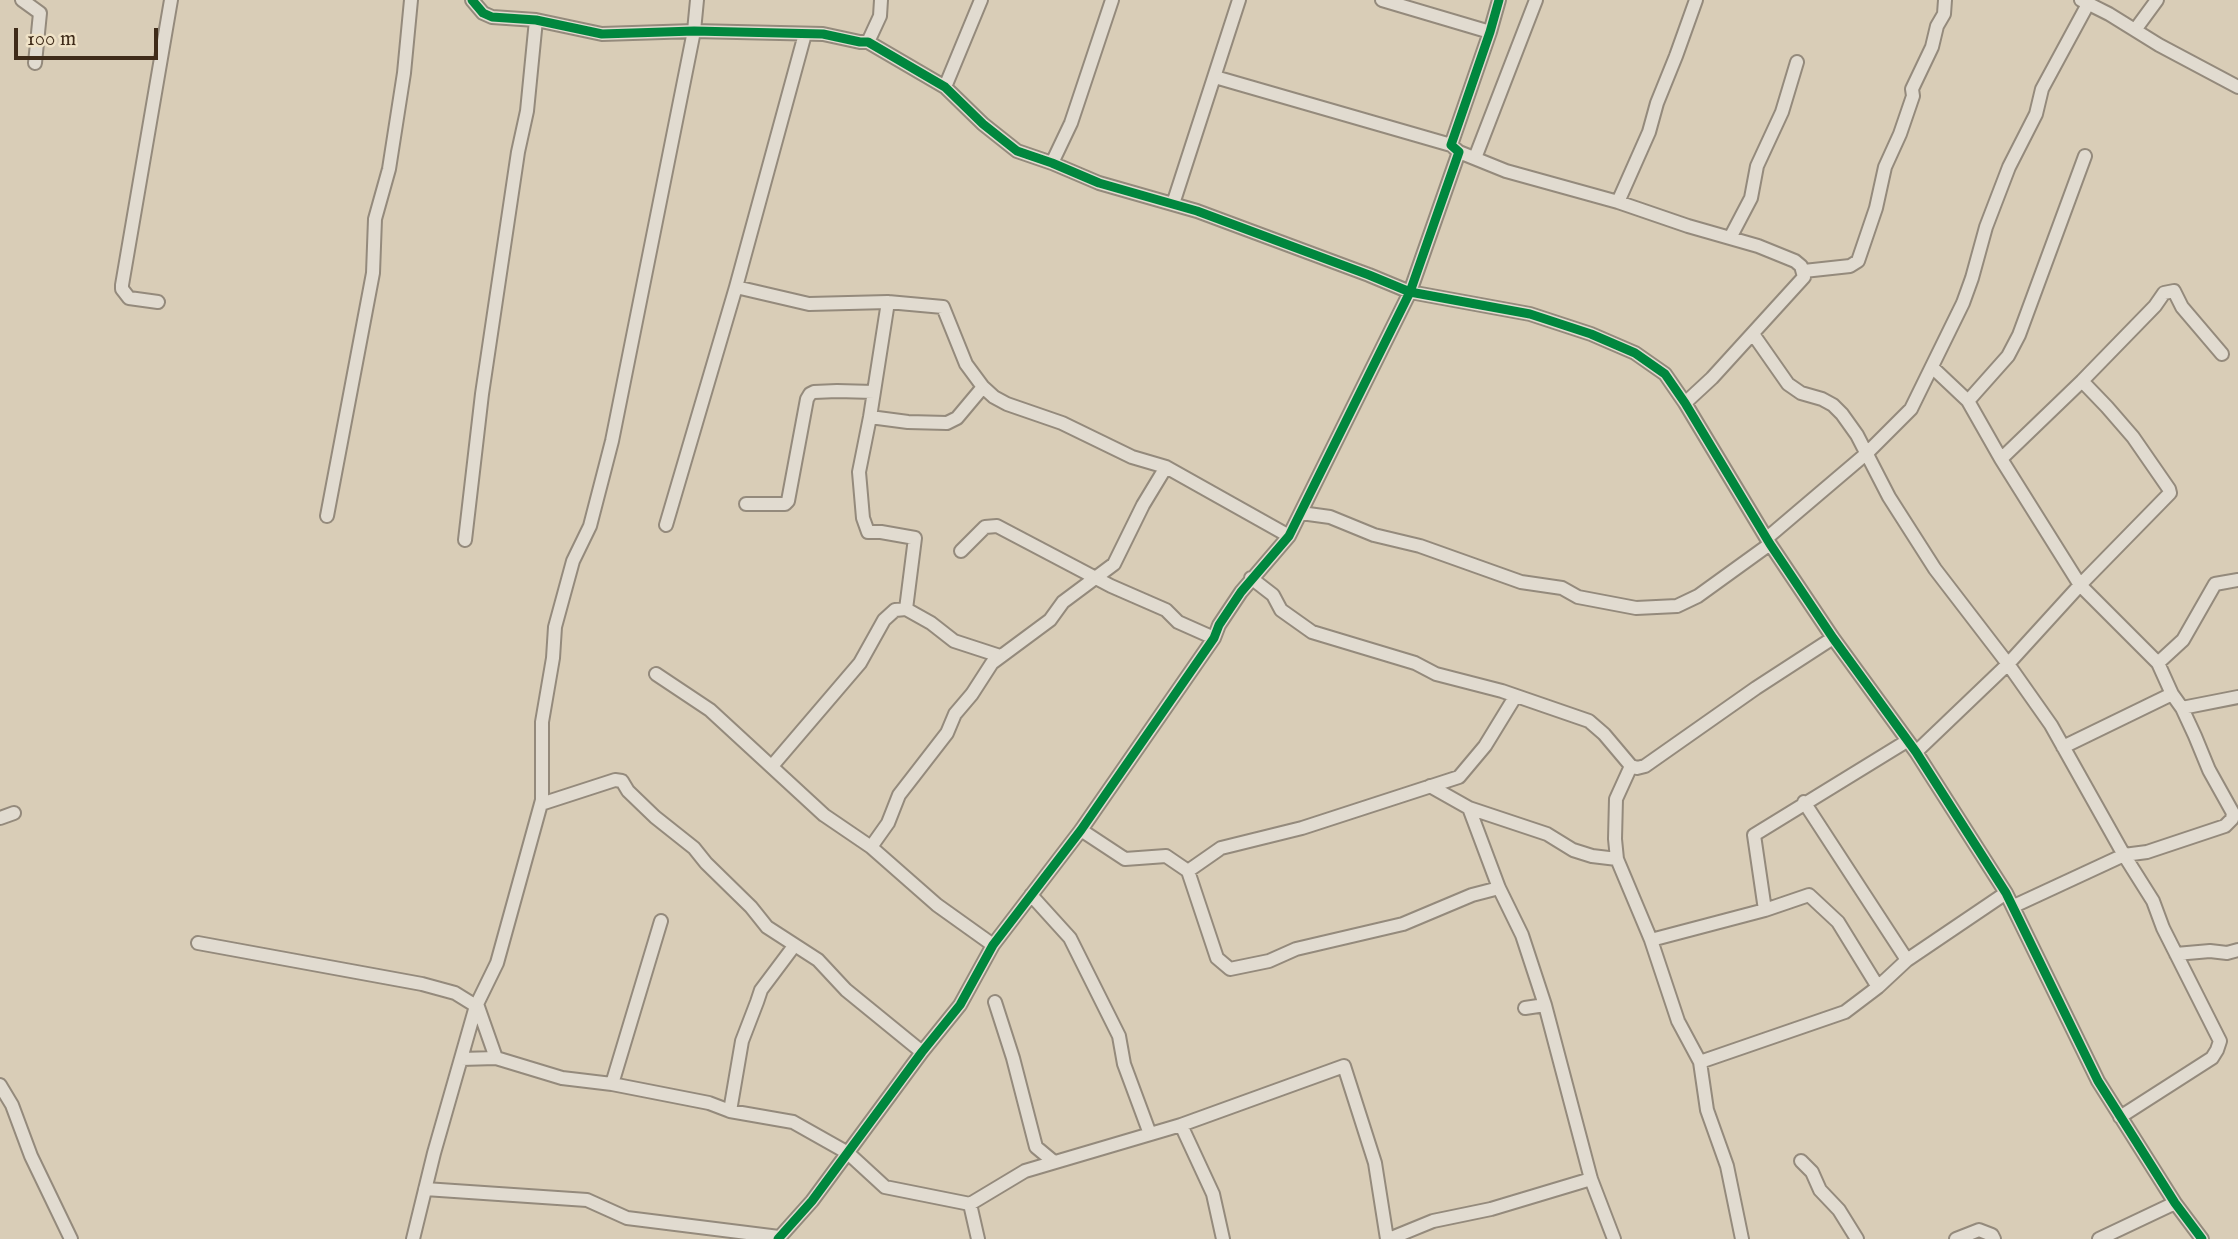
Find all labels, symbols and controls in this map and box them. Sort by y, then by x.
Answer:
scale bar [18,14,161,58]
text: 100 m [27,26,76,53]

